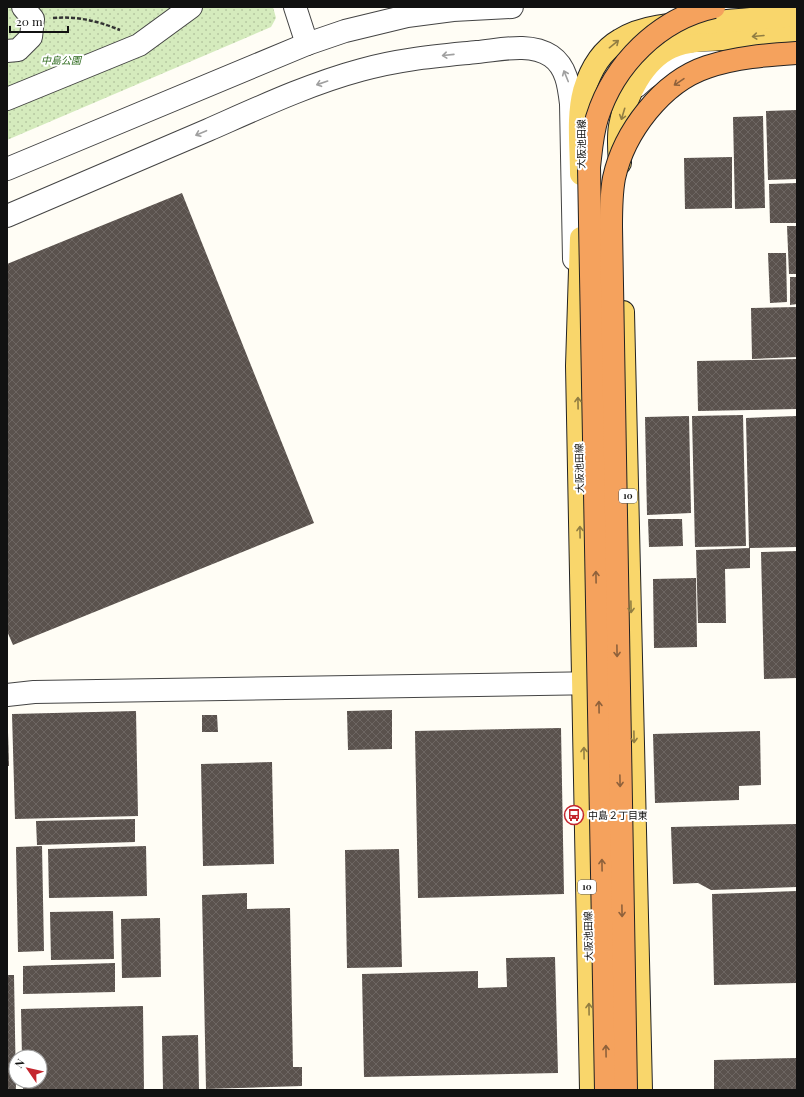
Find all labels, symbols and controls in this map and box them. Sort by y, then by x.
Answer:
scale bar [10,8,68,34]
text: 20 m [16,13,43,29]
one-way arrow [752,32,765,40]
one-way arrow [608,40,619,49]
one-way arrow [442,51,455,59]
park label: 中島公園 [41,53,83,67]
one-way arrow [561,71,569,83]
one-way arrow [674,78,685,86]
one-way arrow [316,80,328,88]
one-way arrow [619,107,626,120]
street label: 大阪池田線 [574,119,588,169]
one-way arrow [196,129,208,137]
one-way arrow [574,397,581,410]
street label: 大阪池田線 [572,443,586,493]
road number: 10 [619,489,637,503]
one-way arrow [576,526,584,539]
one-way arrow [592,571,600,584]
one-way arrow [627,600,634,613]
one-way arrow [613,644,621,657]
one-way arrow [595,701,602,714]
one-way arrow [630,730,638,743]
one-way arrow [580,747,588,760]
one-way arrow [616,774,623,787]
bus stop icon: 中島２丁目東 [563,804,585,826]
place label: 中島２丁目東 [588,808,648,822]
one-way arrow [598,859,606,872]
road number: 10 [578,880,596,894]
one-way arrow [618,904,626,917]
street label: 大阪池田線 [581,911,595,961]
one-way arrow [585,1003,593,1016]
one-way arrow [602,1045,609,1058]
north arrow [8,1049,48,1089]
text: N [11,1056,28,1071]

